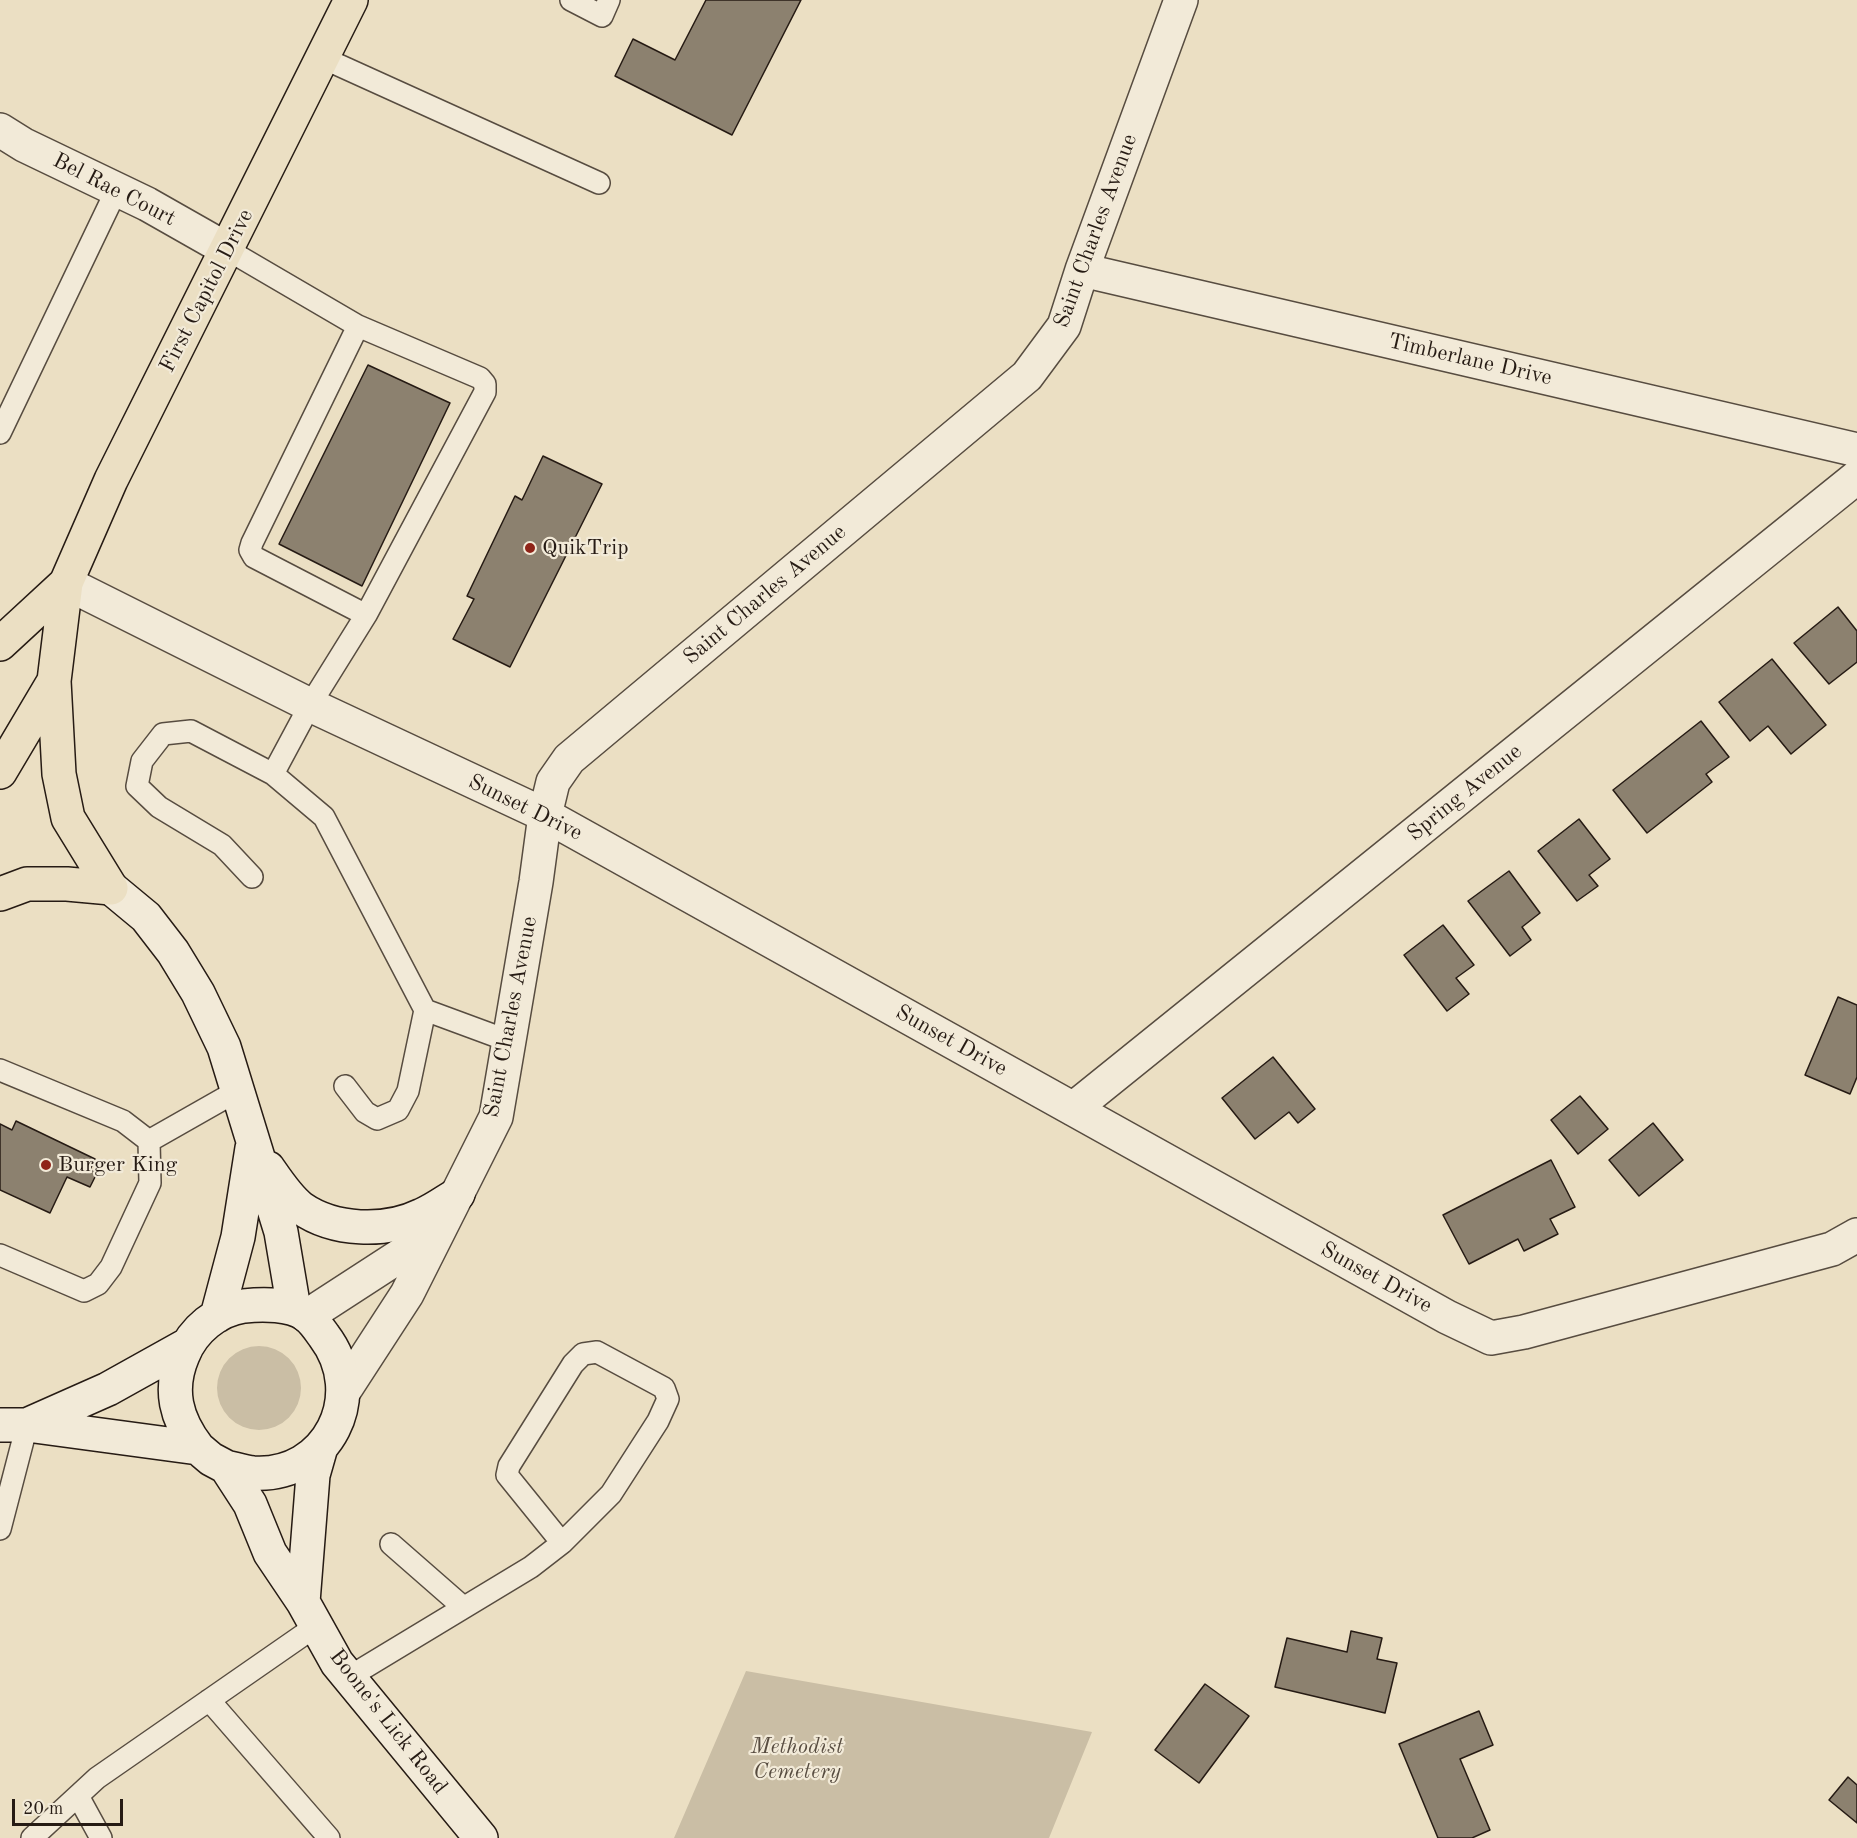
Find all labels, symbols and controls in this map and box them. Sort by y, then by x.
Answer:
street label: Saint Charles Avenue [1049,130,1143,332]
street label: Bel Rae Court [48,148,180,232]
street label: First Capitol Drive [154,205,260,377]
street label: Timberlane Drive [1386,328,1554,392]
street label: Saint Charles Avenue [678,519,852,671]
place label: QuikTrip [542,535,629,561]
marker: QuikTrip [523,541,537,555]
street label: Spring Avenue [1402,739,1528,847]
street label: Sunset Drive [464,769,586,847]
street label: Saint Charles Avenue [479,914,543,1120]
street label: Sunset Drive [891,999,1011,1083]
place label: Burger King [58,1152,177,1178]
marker: Burger King [39,1158,53,1172]
street label: Sunset Drive [1316,1236,1436,1320]
street label: Boone's Lick Road [323,1644,453,1800]
park label: Methodist Cemetery [751,1734,843,1786]
scale bar [15,1787,126,1825]
text: 20 m [23,1800,63,1818]

